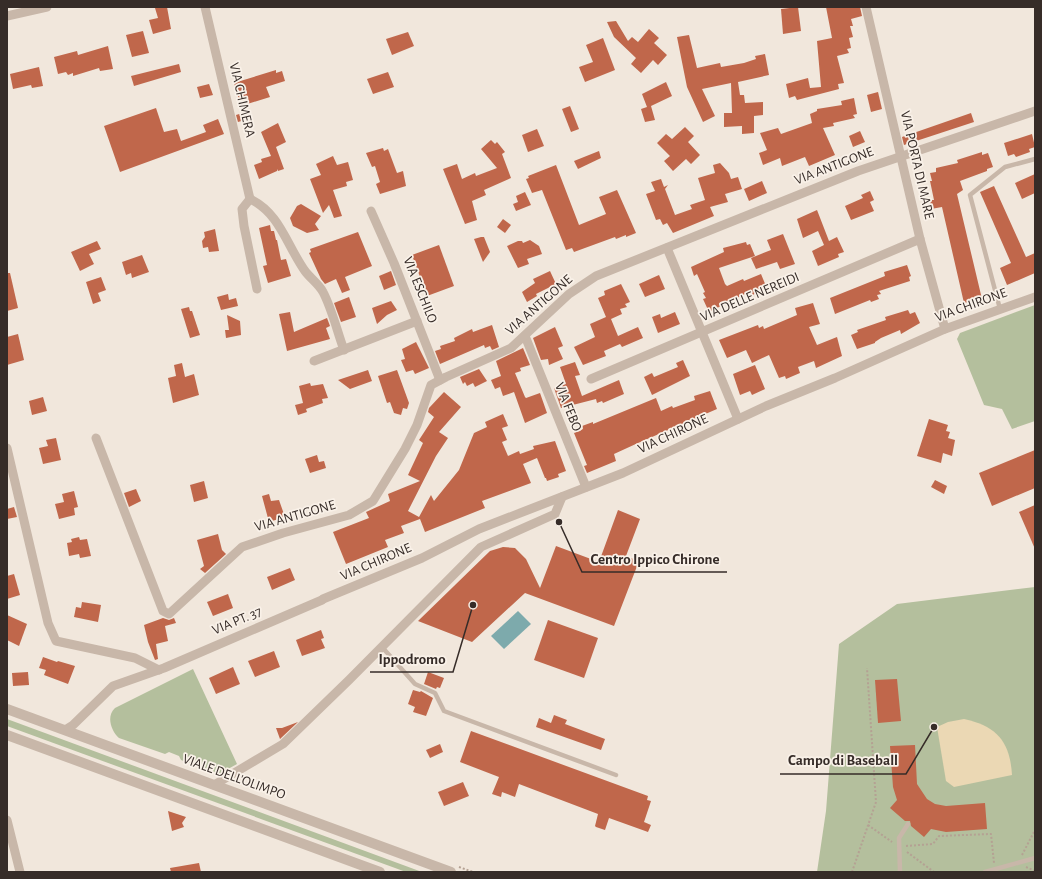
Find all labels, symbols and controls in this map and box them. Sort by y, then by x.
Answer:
street label: VIA CHIMERA [227,61,257,139]
street label: VIA PORTA DI MARE [898,109,936,221]
street label: VIA ANTIGONE [793,144,876,187]
street label: VIA ESCHILO [400,255,440,325]
street label: VIA DELLE NEREIDI [699,270,801,324]
street label: VIA ANTIGONE [503,272,575,338]
street label: VIA CHIRONE [933,285,1009,324]
street label: VIA FEBO [552,381,584,433]
street label: VIA CHIRONE [636,412,710,456]
street label: VIA ANTIGONE [253,498,337,534]
street label: VIA CHIRONE [339,541,414,583]
callout: Centro Ippico Chirone [582,545,727,572]
text: Centro Ippico Chirone [591,552,719,567]
street label: VIA PT. 37 [210,604,264,638]
callout: Ippodromo [370,645,453,672]
text: Ippodromo [378,652,446,667]
callout: Campo di Baseball [780,747,906,774]
street label: VIALE DELL'OLIMPO [181,752,287,802]
text: Campo di Baseball [788,753,898,768]

